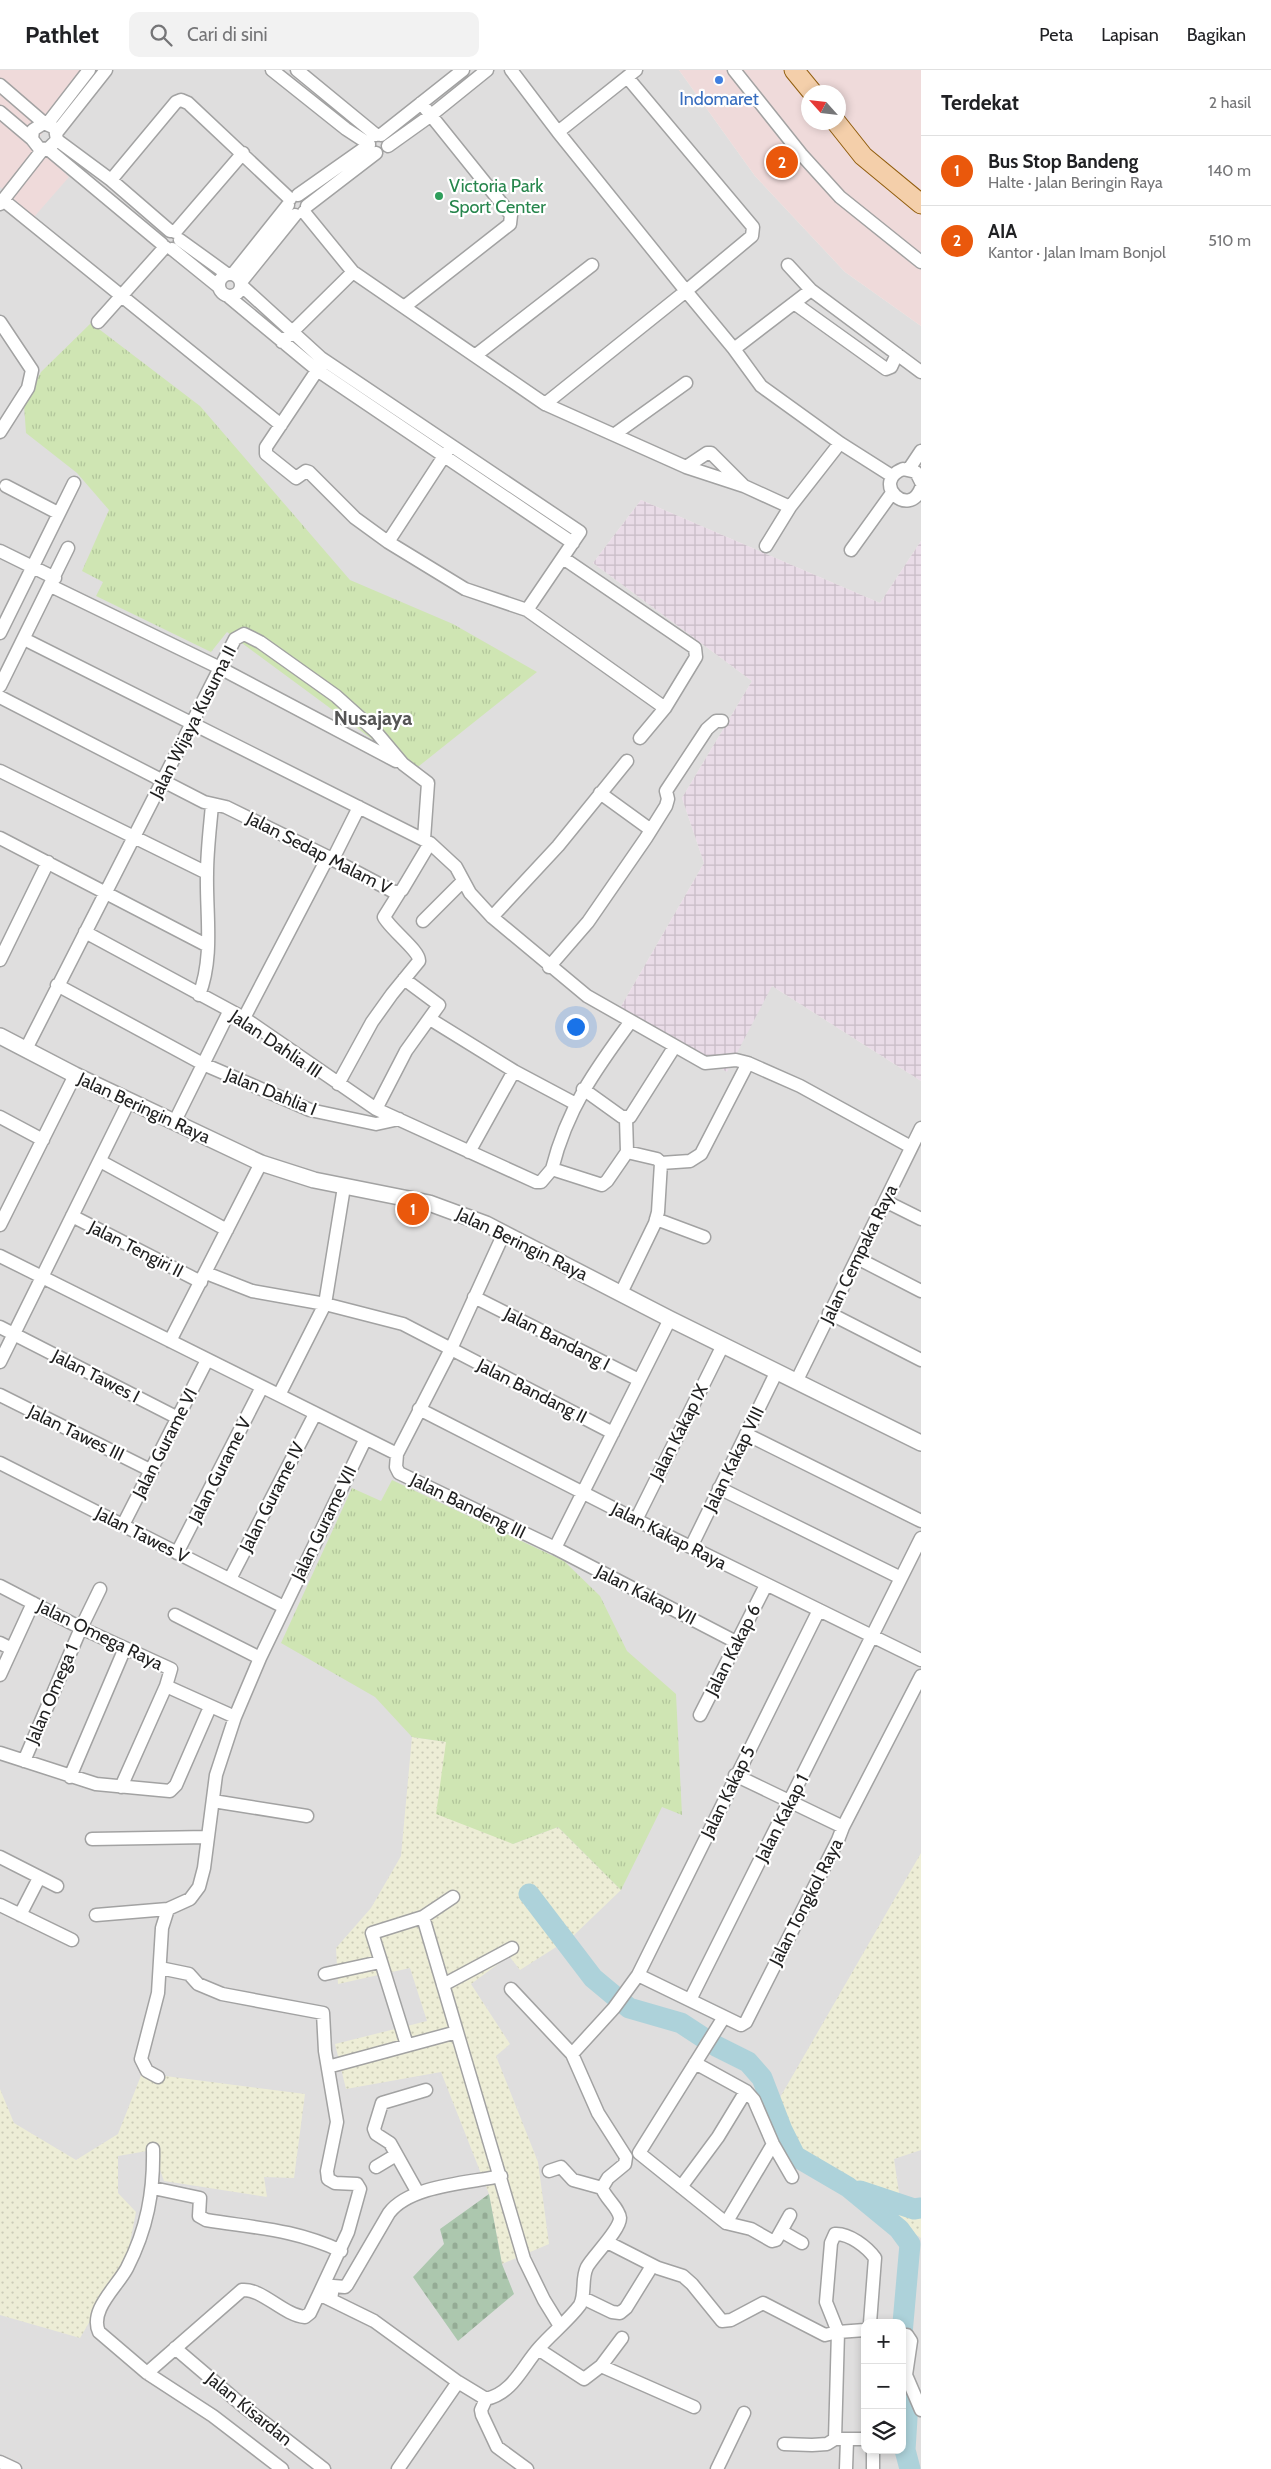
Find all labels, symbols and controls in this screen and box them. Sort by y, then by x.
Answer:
search box [129,12,479,57]
text: Pathlet [25,20,99,49]
icon: search [147,21,175,49]
text: Cari di sini [187,23,268,46]
text: Peta [1039,24,1073,46]
text: Lapisan [1101,24,1159,46]
text: Bagikan [1187,24,1246,46]
marker: Indomaret [713,74,725,86]
north arrow [801,85,846,130]
place label: Indomaret [679,88,759,110]
text: Terdekat [941,90,1019,115]
text: 2 hasil [1209,93,1251,112]
pin: 2 [766,143,798,181]
text: Bus Stop Bandeng [988,150,1138,173]
text: 1 [954,161,960,180]
text: 140 m [1208,161,1251,180]
text: Halte · Jalan Beringin Raya [988,173,1163,192]
place label: Victoria Park Sport Center [449,175,546,218]
marker: Victoria Park Sport Center [433,190,445,202]
text: AIA [988,220,1017,243]
text: 2 [953,231,961,250]
text: 510 m [1208,231,1251,250]
text: Kantor · Jalan Imam Bonjol [988,243,1166,262]
street label: Jalan Wijaya Kusuma II [145,642,241,803]
district label: Nusajaya [334,706,412,730]
street label: Jalan Sedap Malam V [242,807,395,899]
street label: Jalan Dahlia III [225,1005,326,1083]
your location [563,1014,589,1040]
street label: Jalan Dahlia I [221,1063,320,1120]
street label: Jalan Beringin Raya [73,1067,214,1148]
street label: Jalan Cempaka Raya [815,1181,902,1328]
pin: 1 [397,1190,429,1228]
street label: Jalan Beringin Raya [452,1202,592,1285]
street label: Jalan Tengiri II [84,1215,187,1282]
street label: Jalan Bandang I [500,1302,614,1375]
street label: Jalan Tawes I [48,1344,143,1407]
street label: Jalan Bandang II [472,1353,591,1428]
street label: Jalan Kakap IX [645,1380,713,1485]
street label: Jalan Gurame VI [127,1384,202,1502]
street label: Jalan Tawes III [23,1400,128,1466]
street label: Jalan Kakap VIII [699,1403,769,1516]
street label: Jalan Gurame V [183,1413,256,1527]
street label: Jalan Gurame IV [234,1438,309,1556]
street label: Jalan Gurame VII [286,1462,361,1585]
street label: Jalan Bandeng III [406,1468,529,1543]
street label: Jalan Kakap Raya [607,1497,731,1575]
street label: Jalan Tawes V [91,1502,192,1568]
street label: Jalan Kakap VII [591,1560,700,1630]
street label: Jalan Omega Raya [33,1595,167,1675]
street label: Jalan Kakap 6 [700,1601,765,1700]
street label: Jalan Omega 1 [21,1641,83,1748]
street label: Jalan Kakap 5 [696,1743,760,1842]
street label: Jalan Kakap 1 [750,1770,813,1866]
street label: Jalan Tongkol Raya [764,1834,848,1970]
map controls [861,2319,906,2454]
button: + [861,2319,906,2364]
button: − [861,2364,906,2409]
street label: Jalan Kisardan [201,2367,297,2451]
button: layers [861,2409,906,2454]

